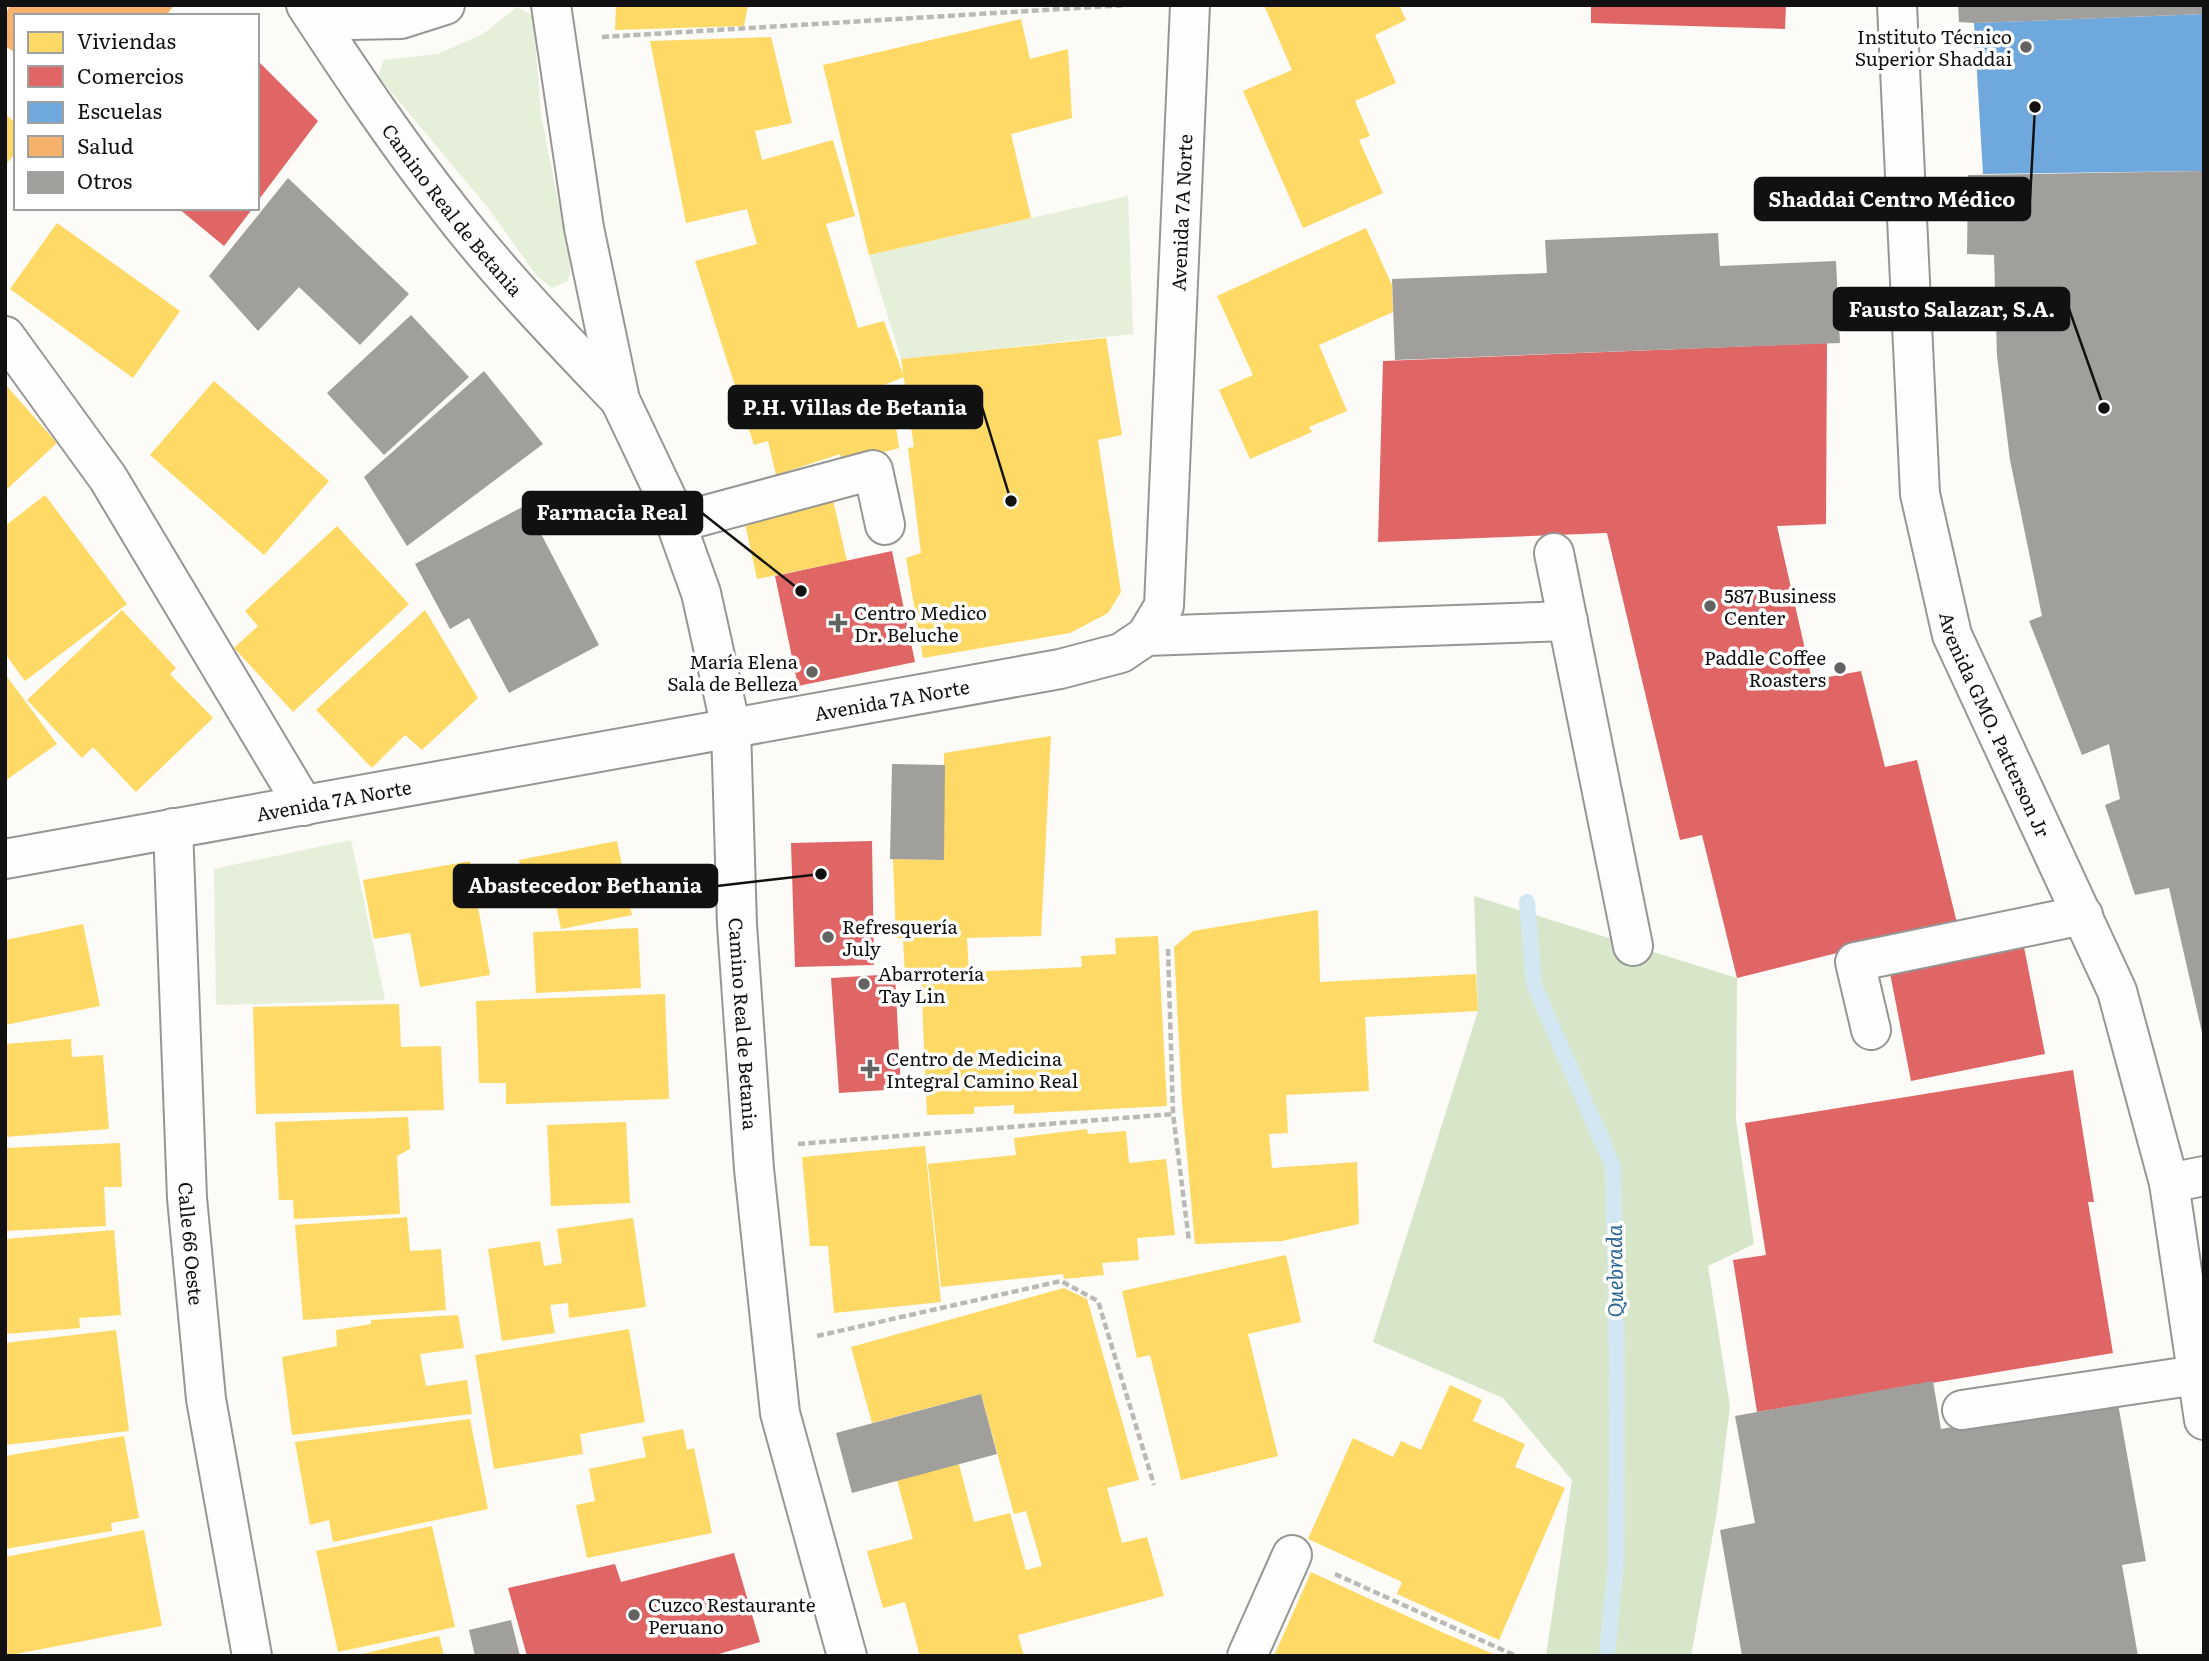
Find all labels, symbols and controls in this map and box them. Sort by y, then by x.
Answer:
legend [14,14,259,210]
place label: Instituto Técnico Superior Shaddai [1855,22,2012,72]
text: Viviendas [77,24,176,55]
marker: Instituto Técnico Superior Shaddai [2018,39,2034,55]
text: Comercios [77,59,183,90]
text: Escuelas [77,94,162,125]
street label: Camino Real de Betania [376,118,530,302]
text: Salud [77,129,134,160]
street label: Avenida 7A Norte [1164,133,1198,292]
text: Otros [77,164,132,195]
callout: Shaddai Centro Médico [1755,178,2030,220]
text: Shaddai Centro Médico [1769,182,2015,213]
callout: Fausto Salazar, S.A. [1834,288,2069,330]
text: Fausto Salazar, S.A. [1849,292,2055,323]
callout: P.H. Villas de Betania [729,386,982,428]
text: P.H. Villas de Betania [743,390,968,421]
callout: Farmacia Real [523,492,702,534]
text: Farmacia Real [536,495,688,526]
place label: 587 Business Center [1724,581,1836,631]
place label: Centro Medico Dr. Beluche [854,598,987,648]
marker: 587 Business Center [1702,598,1718,614]
street label: Avenida GMO. Patterson Jr [1933,609,2058,841]
marker: Centro Medico Dr. Beluche [828,613,848,633]
place label: Paddle Coffee Roasters [1704,643,1826,693]
place label: María Elena Sala de Belleza [667,647,799,697]
marker: Paddle Coffee Roasters [1832,660,1848,676]
marker: María Elena Sala de Belleza [804,664,820,680]
street label: Avenida 7A Norte [812,672,972,727]
street label: Avenida 7A Norte [254,772,414,828]
callout: Abastecedor Bethania [454,865,717,907]
text: Abastecedor Bethania [468,868,703,899]
place label: Refresquería July [842,912,959,962]
street label: Camino Real de Betania [723,917,765,1132]
marker: Refresquería July [820,929,836,945]
place label: Abarrotería Tay Lin [878,959,985,1009]
marker: Abarrotería Tay Lin [856,976,872,992]
place label: Centro de Medicina Integral Camino Real [886,1044,1078,1094]
marker: Centro de Medicina Integral Camino Real [860,1059,880,1079]
street label: Calle 66 Oeste [172,1181,211,1307]
water label: Quebrada [1597,1224,1629,1318]
place label: Cuzco Restaurante Peruano [648,1590,816,1640]
marker: Cuzco Restaurante Peruano [626,1607,642,1623]

